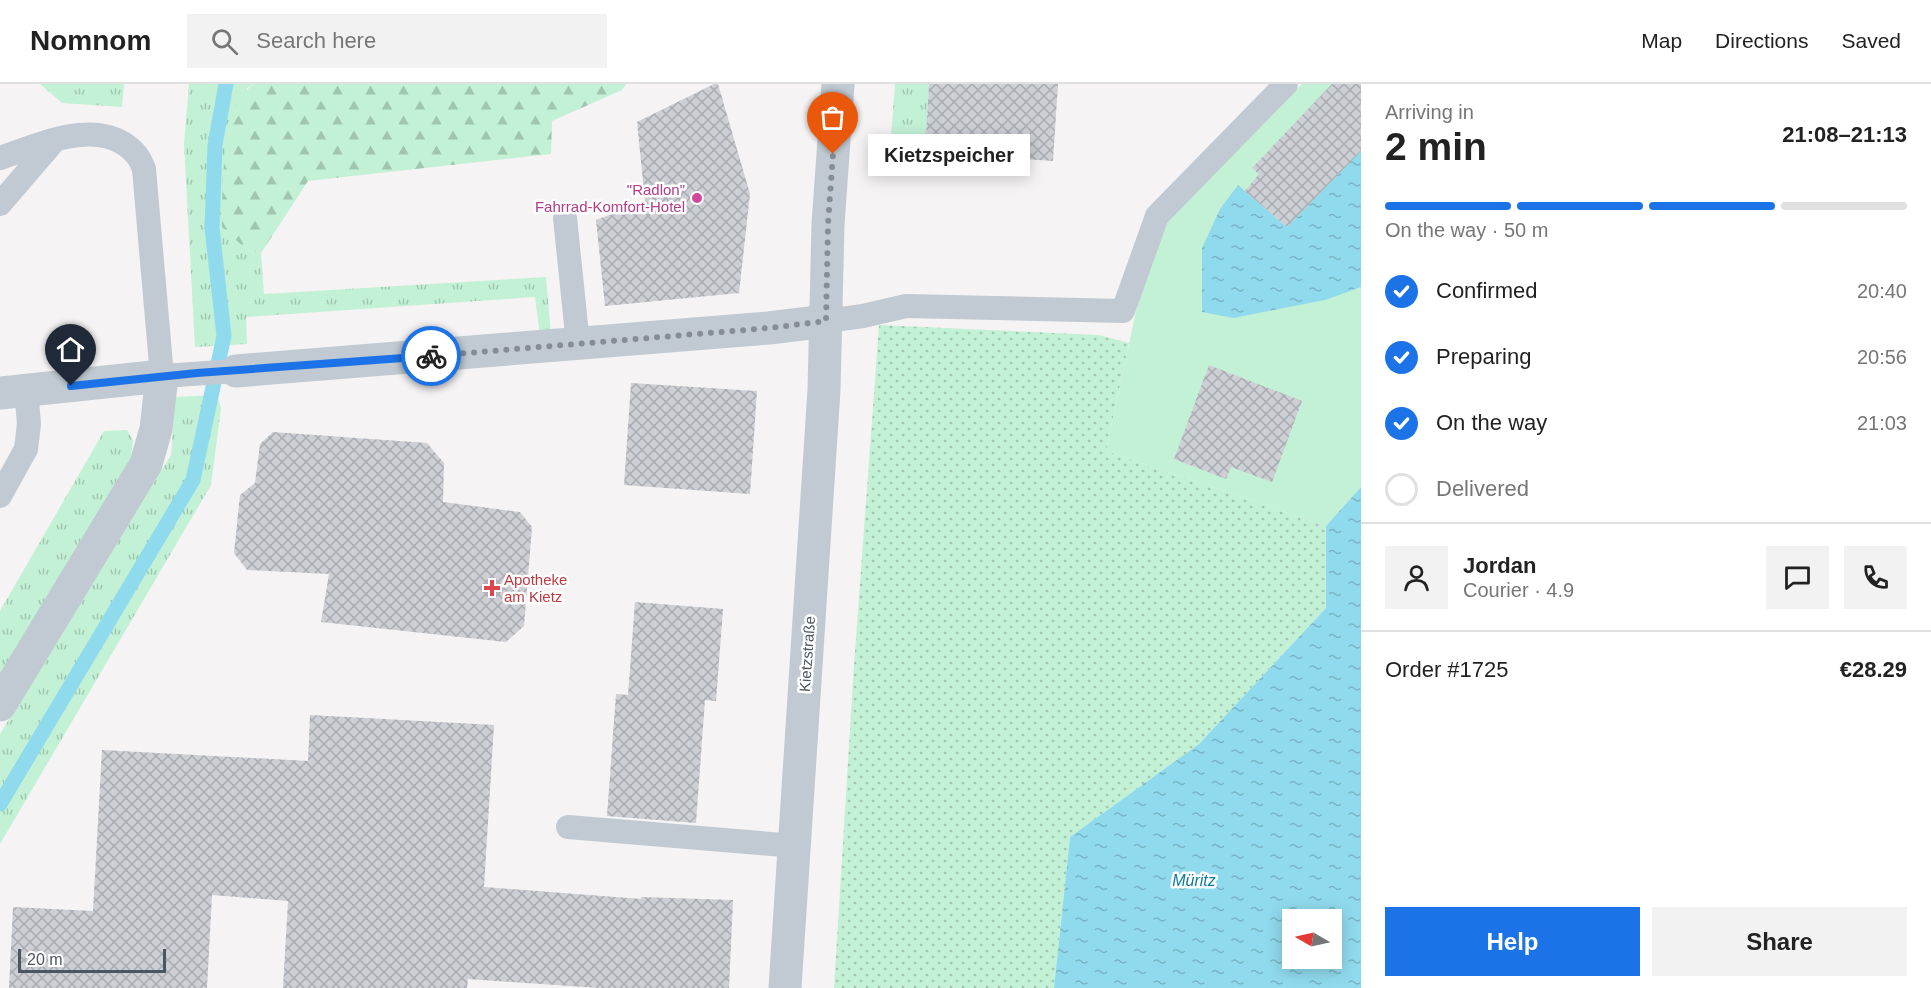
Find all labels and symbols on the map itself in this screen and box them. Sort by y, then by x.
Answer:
pin [807,92,858,154]
callout: Kietzspeicher [869,133,1031,175]
place label: "Radlon" Fahrrad-Komfort-Hotel [535,181,685,215]
marker: "Radlon" Fahrrad-Komfort-Hotel [690,191,704,205]
pin [45,324,96,386]
courier [401,326,461,386]
place label: Apotheke am Kietz [504,571,567,605]
marker: Apotheke am Kietz [485,581,499,595]
street label: Kietzstraße [796,616,818,692]
water label: Müritz [1172,872,1216,889]
north arrow [1282,909,1342,969]
scale bar [18,946,166,974]

